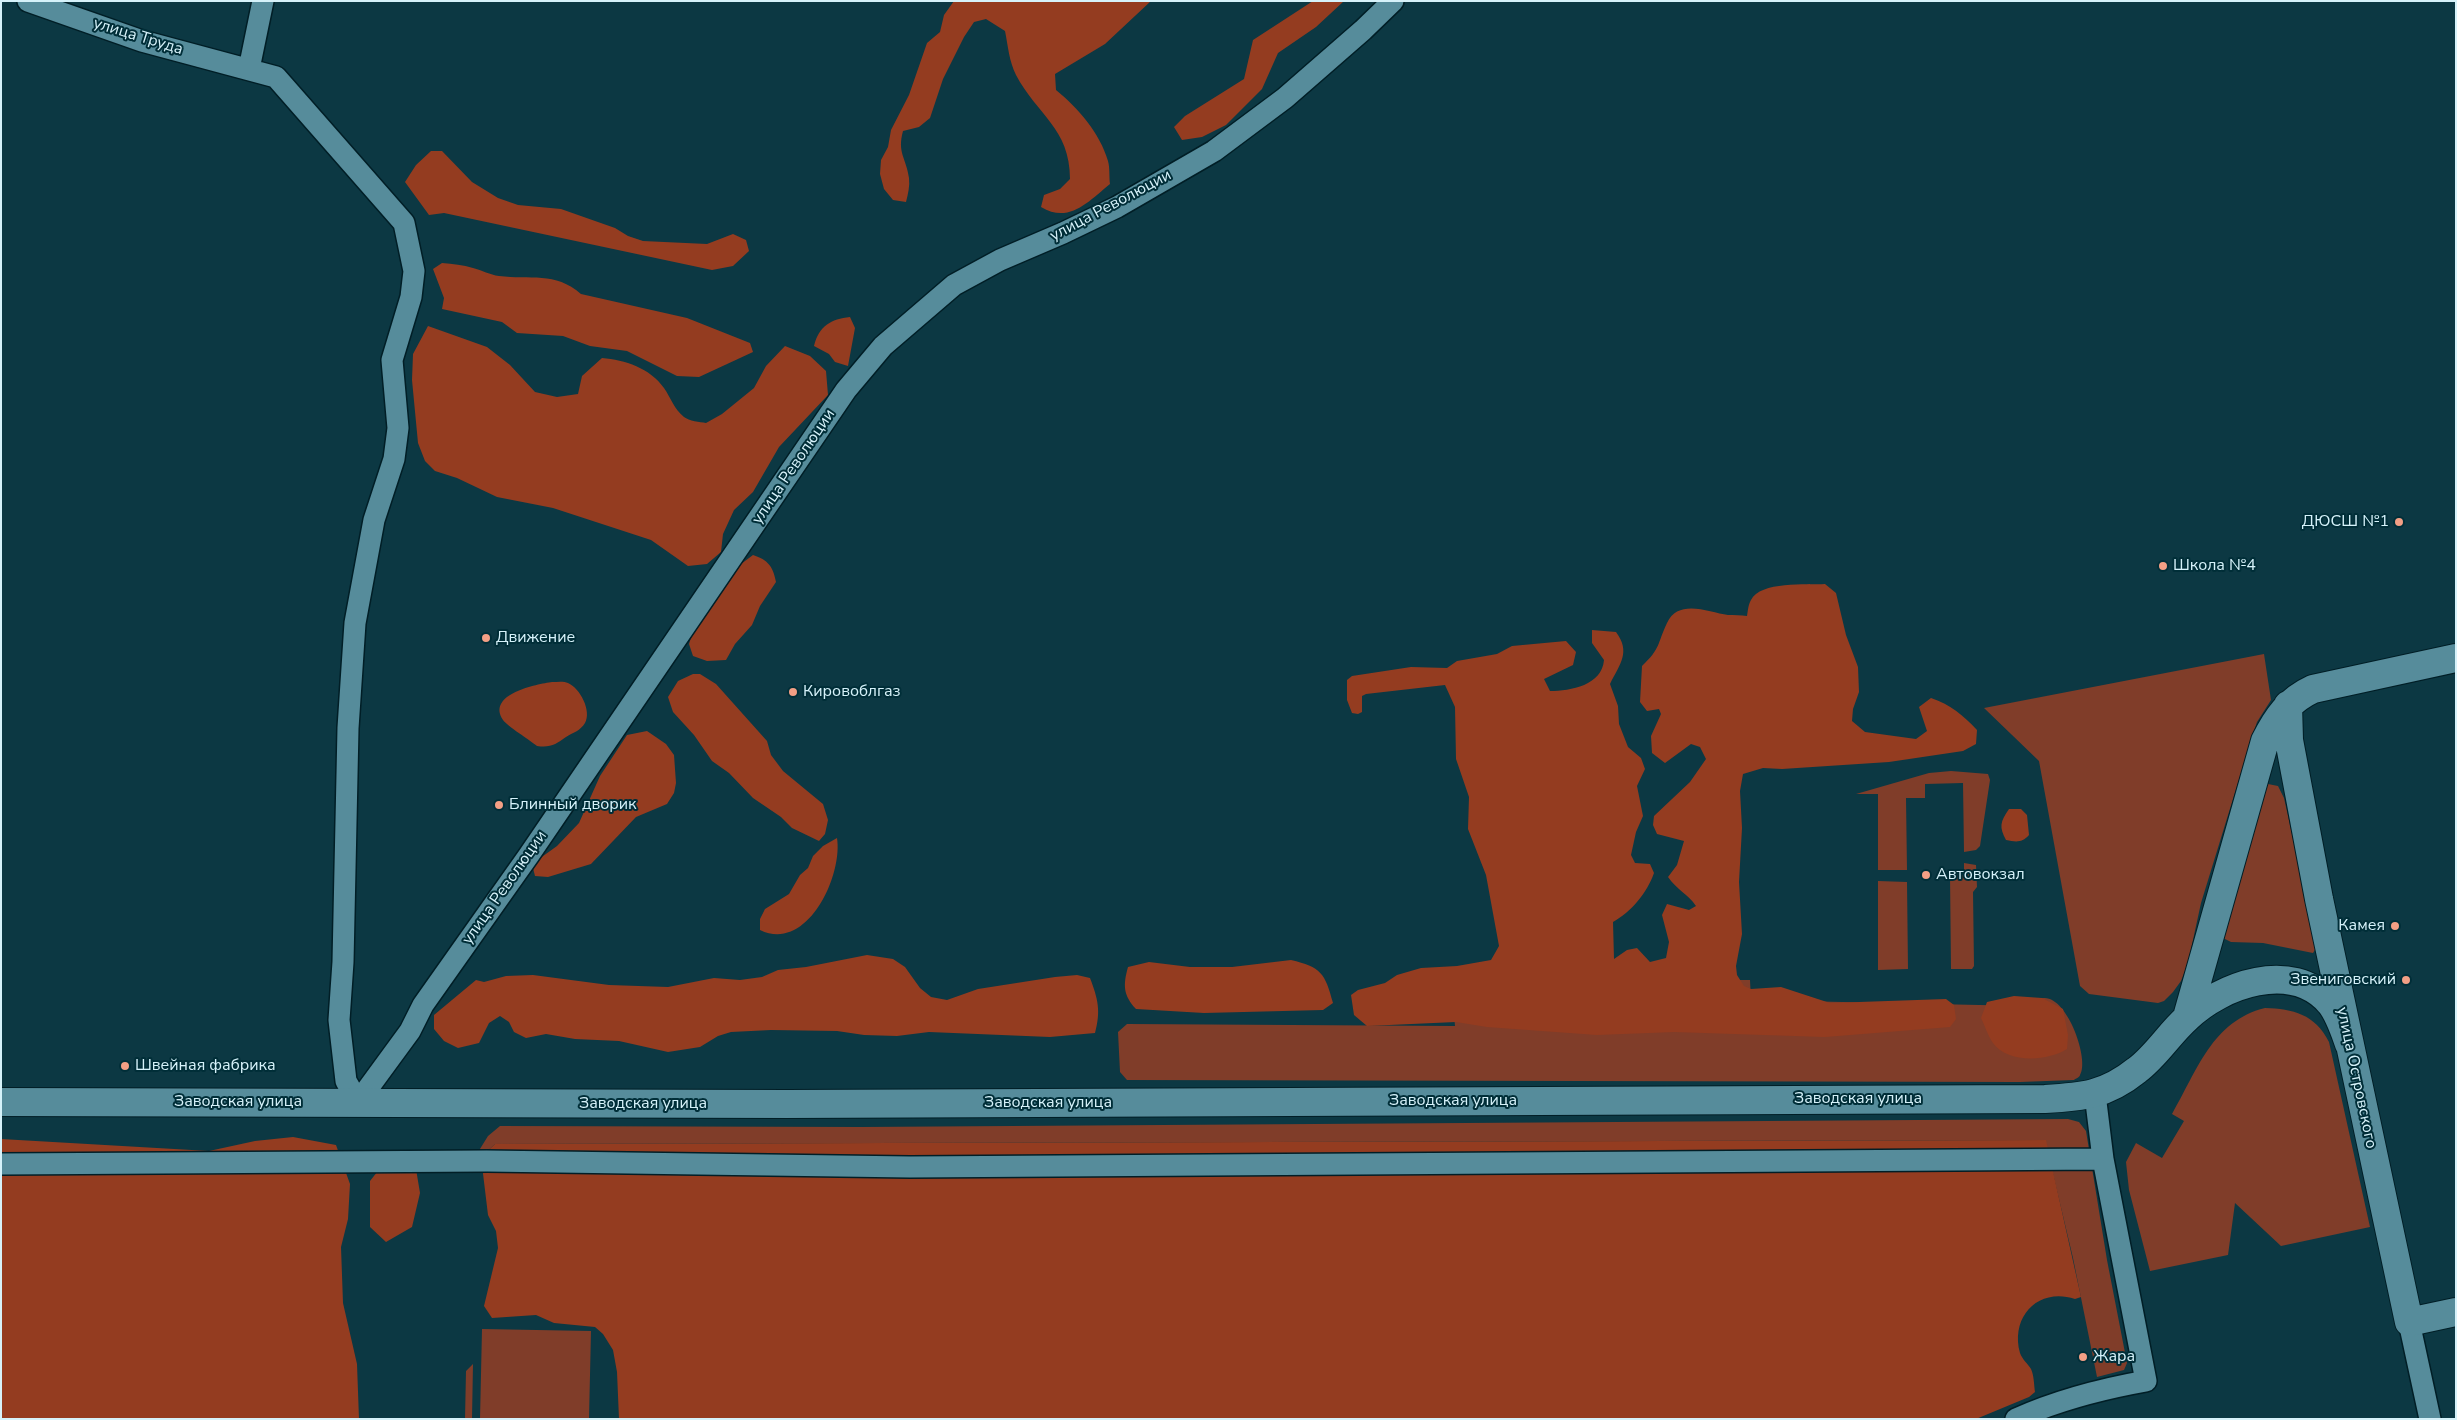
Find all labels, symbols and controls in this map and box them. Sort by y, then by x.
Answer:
street label: улица Труда [91,14,185,60]
street label: улица Революции [1047,166,1175,246]
street label: улица Революции [748,406,840,528]
place label: ДЮСШ №1 [2302,512,2389,532]
marker: ДЮСШ №1 [2393,516,2405,528]
place label: Школа №4 [2173,556,2256,576]
marker: Школа №4 [2157,560,2169,572]
place label: Движение [496,628,575,648]
marker: Движение [480,632,492,644]
place label: Кировоблгаз [803,682,901,702]
marker: Кировоблгаз [787,686,799,698]
place label: Блинный дворик [509,795,637,815]
marker: Блинный дворик [493,799,505,811]
street label: улица Революции [459,827,551,949]
place label: Автовокзал [1936,865,2025,885]
marker: Автовокзал [1920,869,1932,881]
place label: Камея [2338,916,2385,936]
marker: Камея [2389,920,2401,932]
place label: Звениговский [2290,970,2396,990]
marker: Звениговский [2400,974,2412,986]
street label: улица Островского [2332,1006,2380,1150]
place label: Швейная фабрика [135,1056,276,1076]
marker: Швейная фабрика [119,1060,131,1072]
street label: Заводская улица [1794,1089,1922,1109]
street label: Заводская улица [1389,1091,1517,1111]
street label: Заводская улица [174,1092,302,1112]
street label: Заводская улица [984,1093,1112,1113]
street label: Заводская улица [579,1094,707,1114]
place label: Жара [2093,1347,2135,1367]
marker: Жара [2077,1351,2089,1363]

